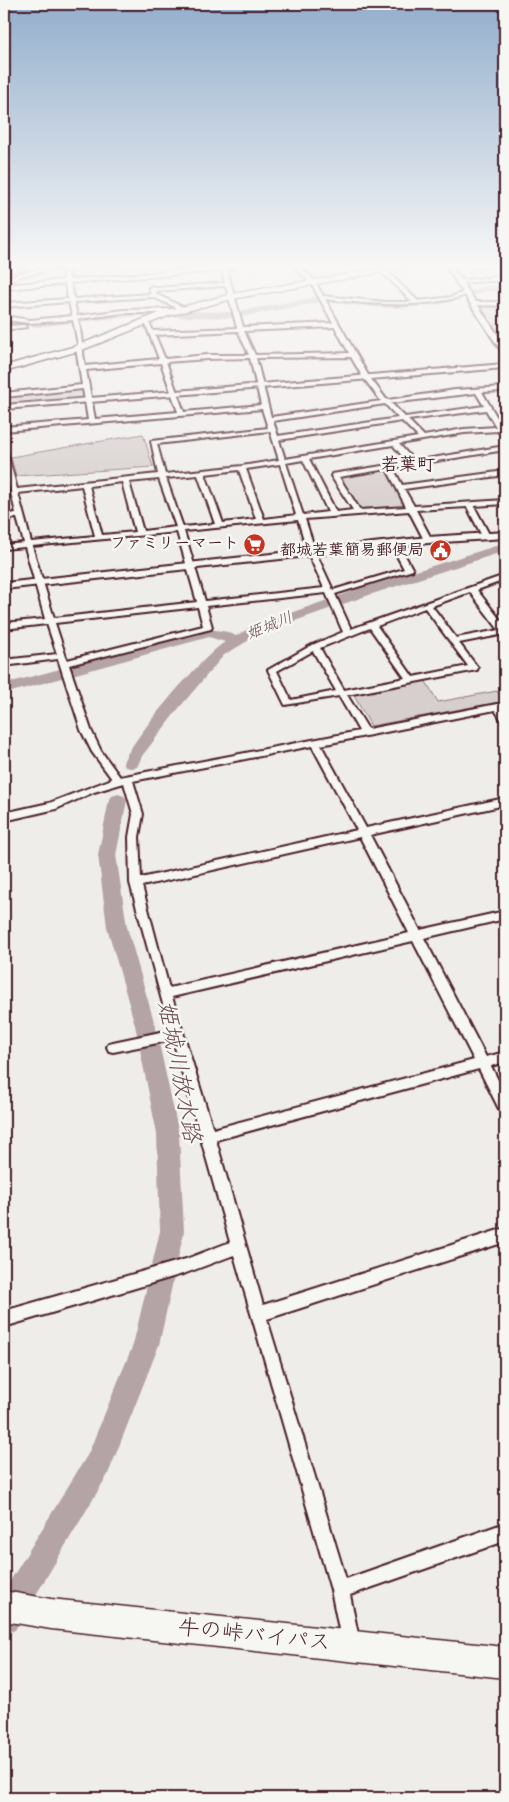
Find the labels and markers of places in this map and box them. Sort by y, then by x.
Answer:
supermarket icon: ファミリーマート [243,532,267,556]
place label: ファミリーマート [110,533,239,556]
public building icon: 都城若葉簡易郵便局 [428,539,452,563]
place label: 都城若葉簡易郵便局 [280,540,424,563]

